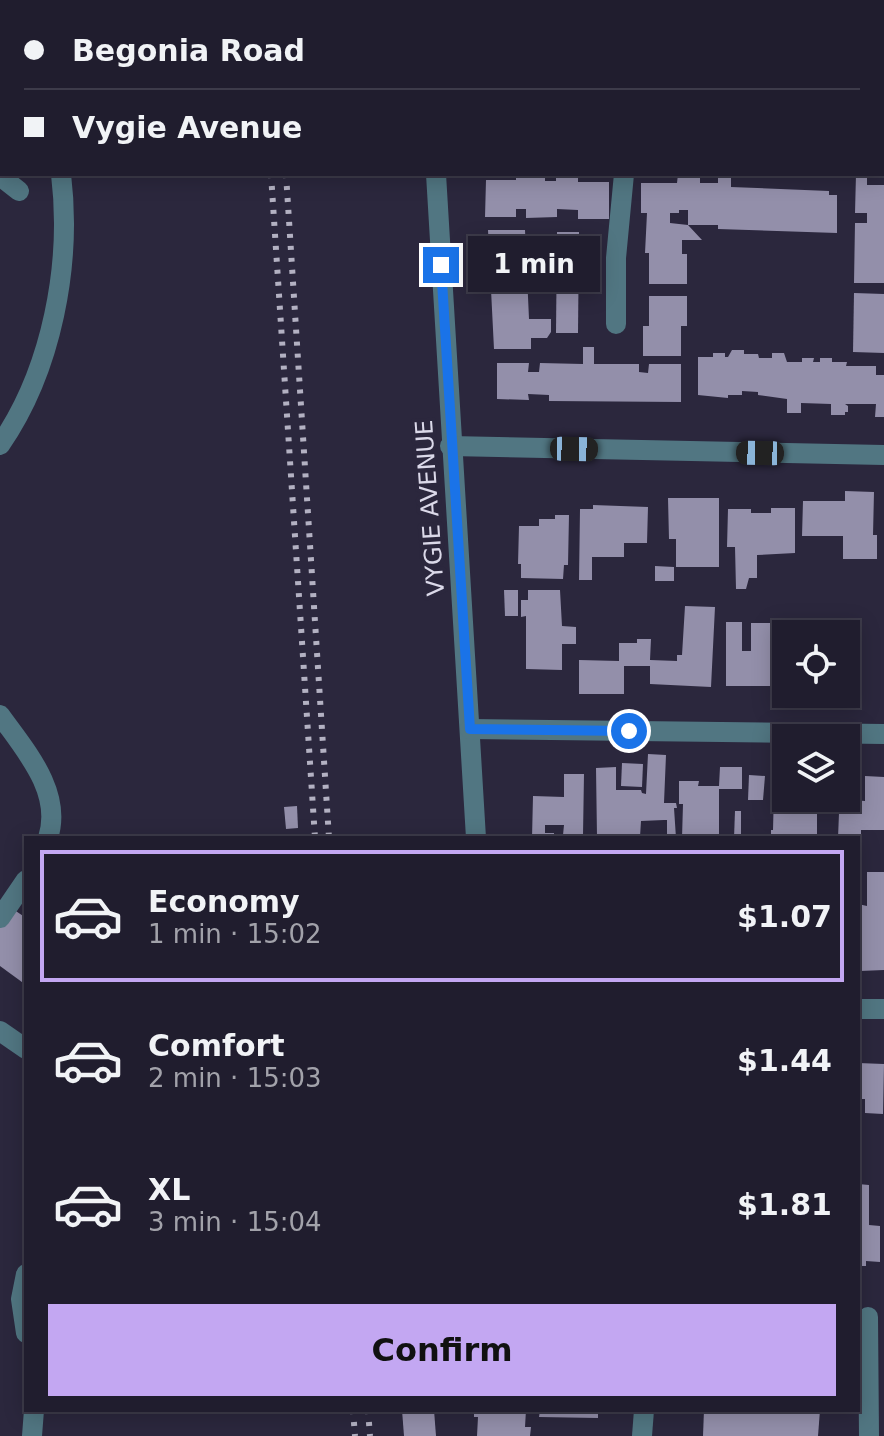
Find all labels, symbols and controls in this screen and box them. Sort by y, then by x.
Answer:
text: Begonia Road [72,33,305,68]
text: Vygie Avenue [72,110,302,145]
callout: 1 min [469,237,601,293]
route end [423,247,459,283]
text: 1 min [493,249,575,279]
street label: VYGIE AVENUE [410,419,450,597]
car [550,437,598,461]
car [736,441,784,465]
map controls [772,620,860,812]
button: locate [772,620,860,708]
route start [611,713,647,749]
button: layers [772,724,860,812]
icon: car [52,880,124,952]
text: Economy [148,884,300,919]
text: $1.07 [737,899,832,934]
text: 1 min · 15:02 [148,919,322,949]
icon: car [52,1024,124,1096]
text: Comfort [148,1028,285,1063]
text: $1.44 [737,1043,832,1078]
text: 2 min · 15:03 [148,1063,322,1093]
icon: car [52,1168,124,1240]
text: XL [148,1172,190,1207]
text: $1.81 [737,1187,832,1222]
text: 3 min · 15:04 [148,1207,322,1237]
button: Confirm [48,1304,836,1396]

